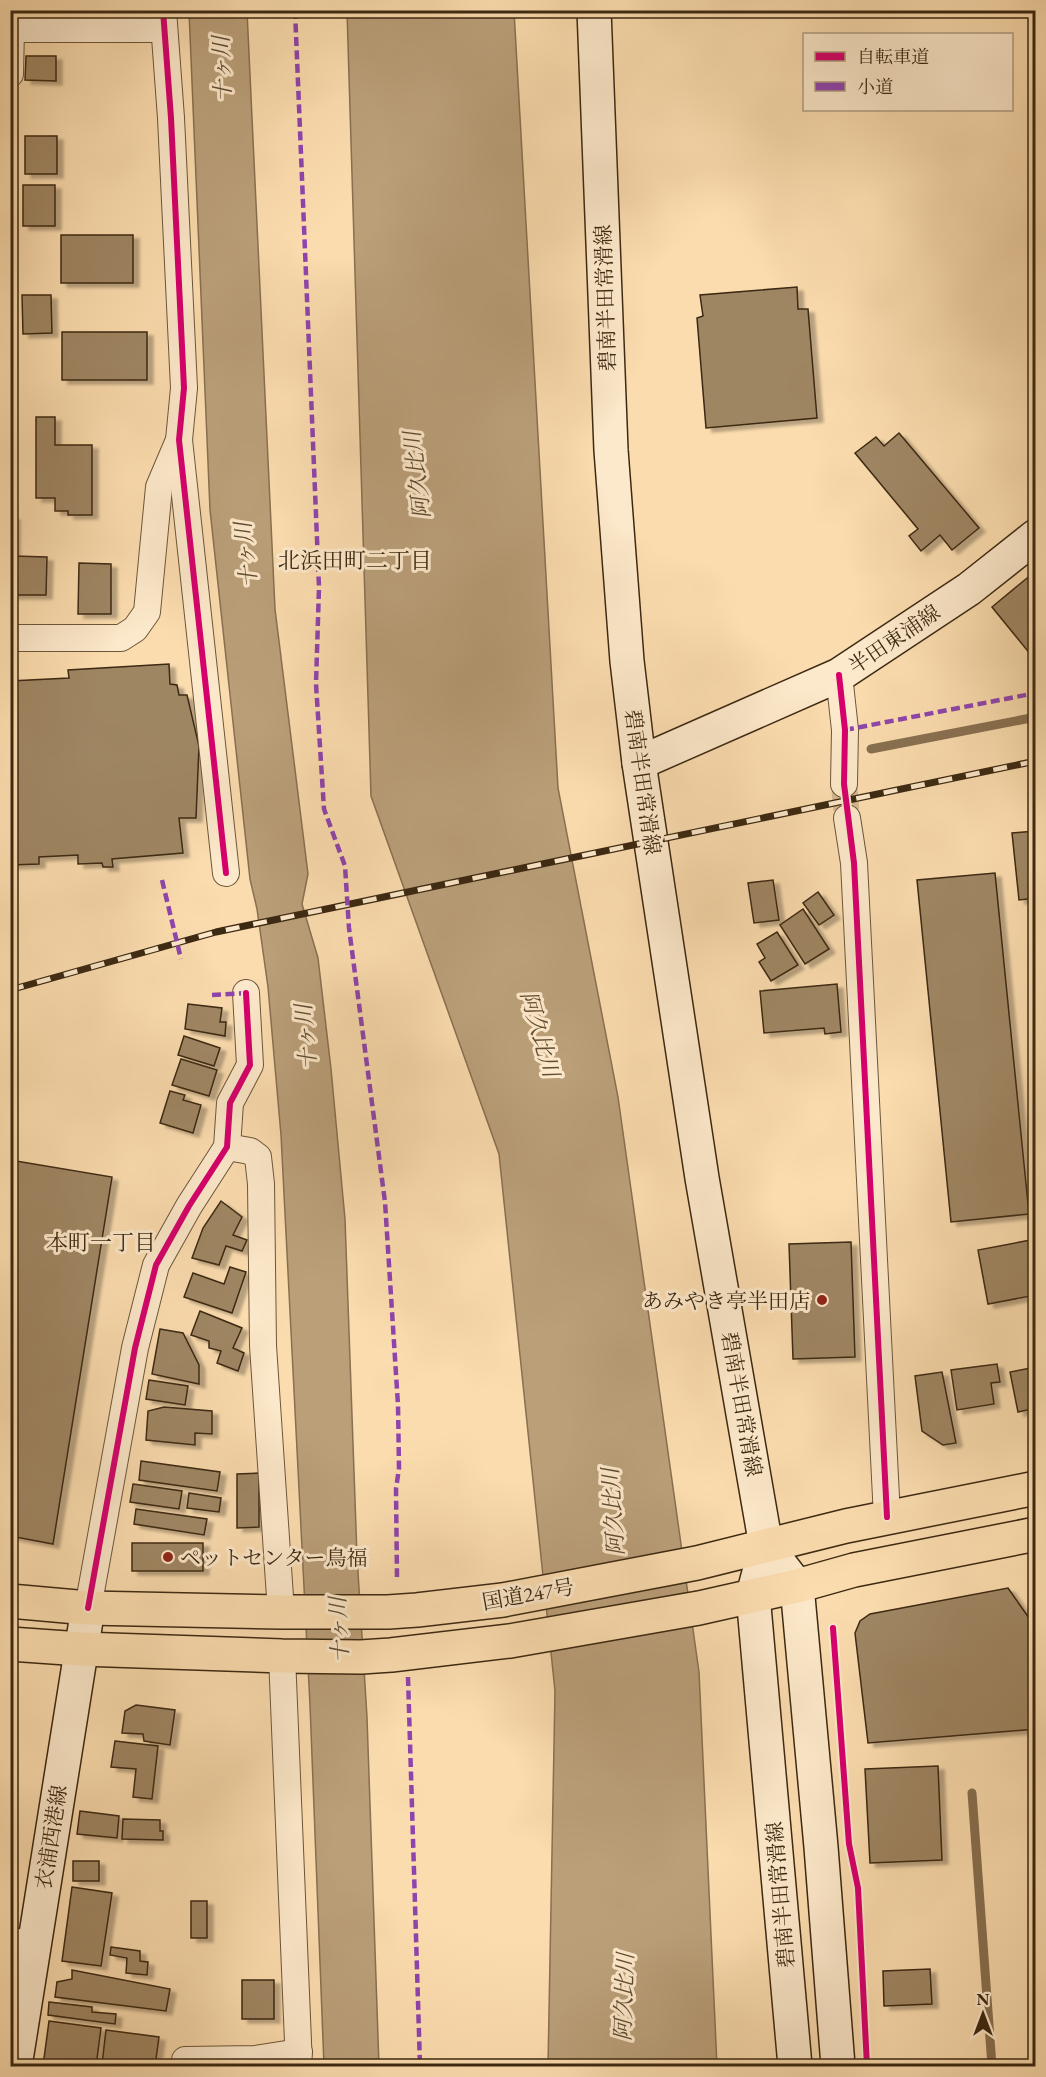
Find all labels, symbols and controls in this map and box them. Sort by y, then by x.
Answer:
legend [803,33,1013,111]
water label: 十ヶ川 [206,34,238,102]
text: 自転車道 [857,45,929,68]
text: 小道 [857,75,893,98]
street label: 碧南半田常滑線 [589,224,621,372]
water label: 阿久比川 [397,428,437,520]
water label: 十ヶ川 [228,519,264,589]
district label: 北浜田町二丁目 [278,546,432,575]
street label: 半田東浦線 [843,598,945,680]
street label: 碧南半田常滑線 [619,707,667,857]
water label: 阿久比川 [514,988,567,1082]
water label: 十ヶ川 [289,1001,323,1071]
district label: 本町一丁目 [46,1228,156,1257]
place label: あみやき亭半田店 [642,1287,810,1314]
marker: あみやき亭半田店 [815,1293,829,1307]
street label: 碧南半田常滑線 [716,1329,768,1479]
water label: 阿久比川 [595,1465,631,1557]
place label: ペットセンター鳥福 [180,1544,368,1571]
marker: ペットセンター鳥福 [161,1550,175,1564]
street label: 国道247号 [480,1573,576,1615]
water label: 十ヶ川 [323,1594,355,1664]
street label: 衣浦西港線 [29,1783,73,1891]
street label: 碧南半田常滑線 [760,1821,800,1969]
water label: 阿久比川 [608,1951,640,2041]
north arrow [953,1984,1013,2044]
text: N [977,1989,990,2010]

